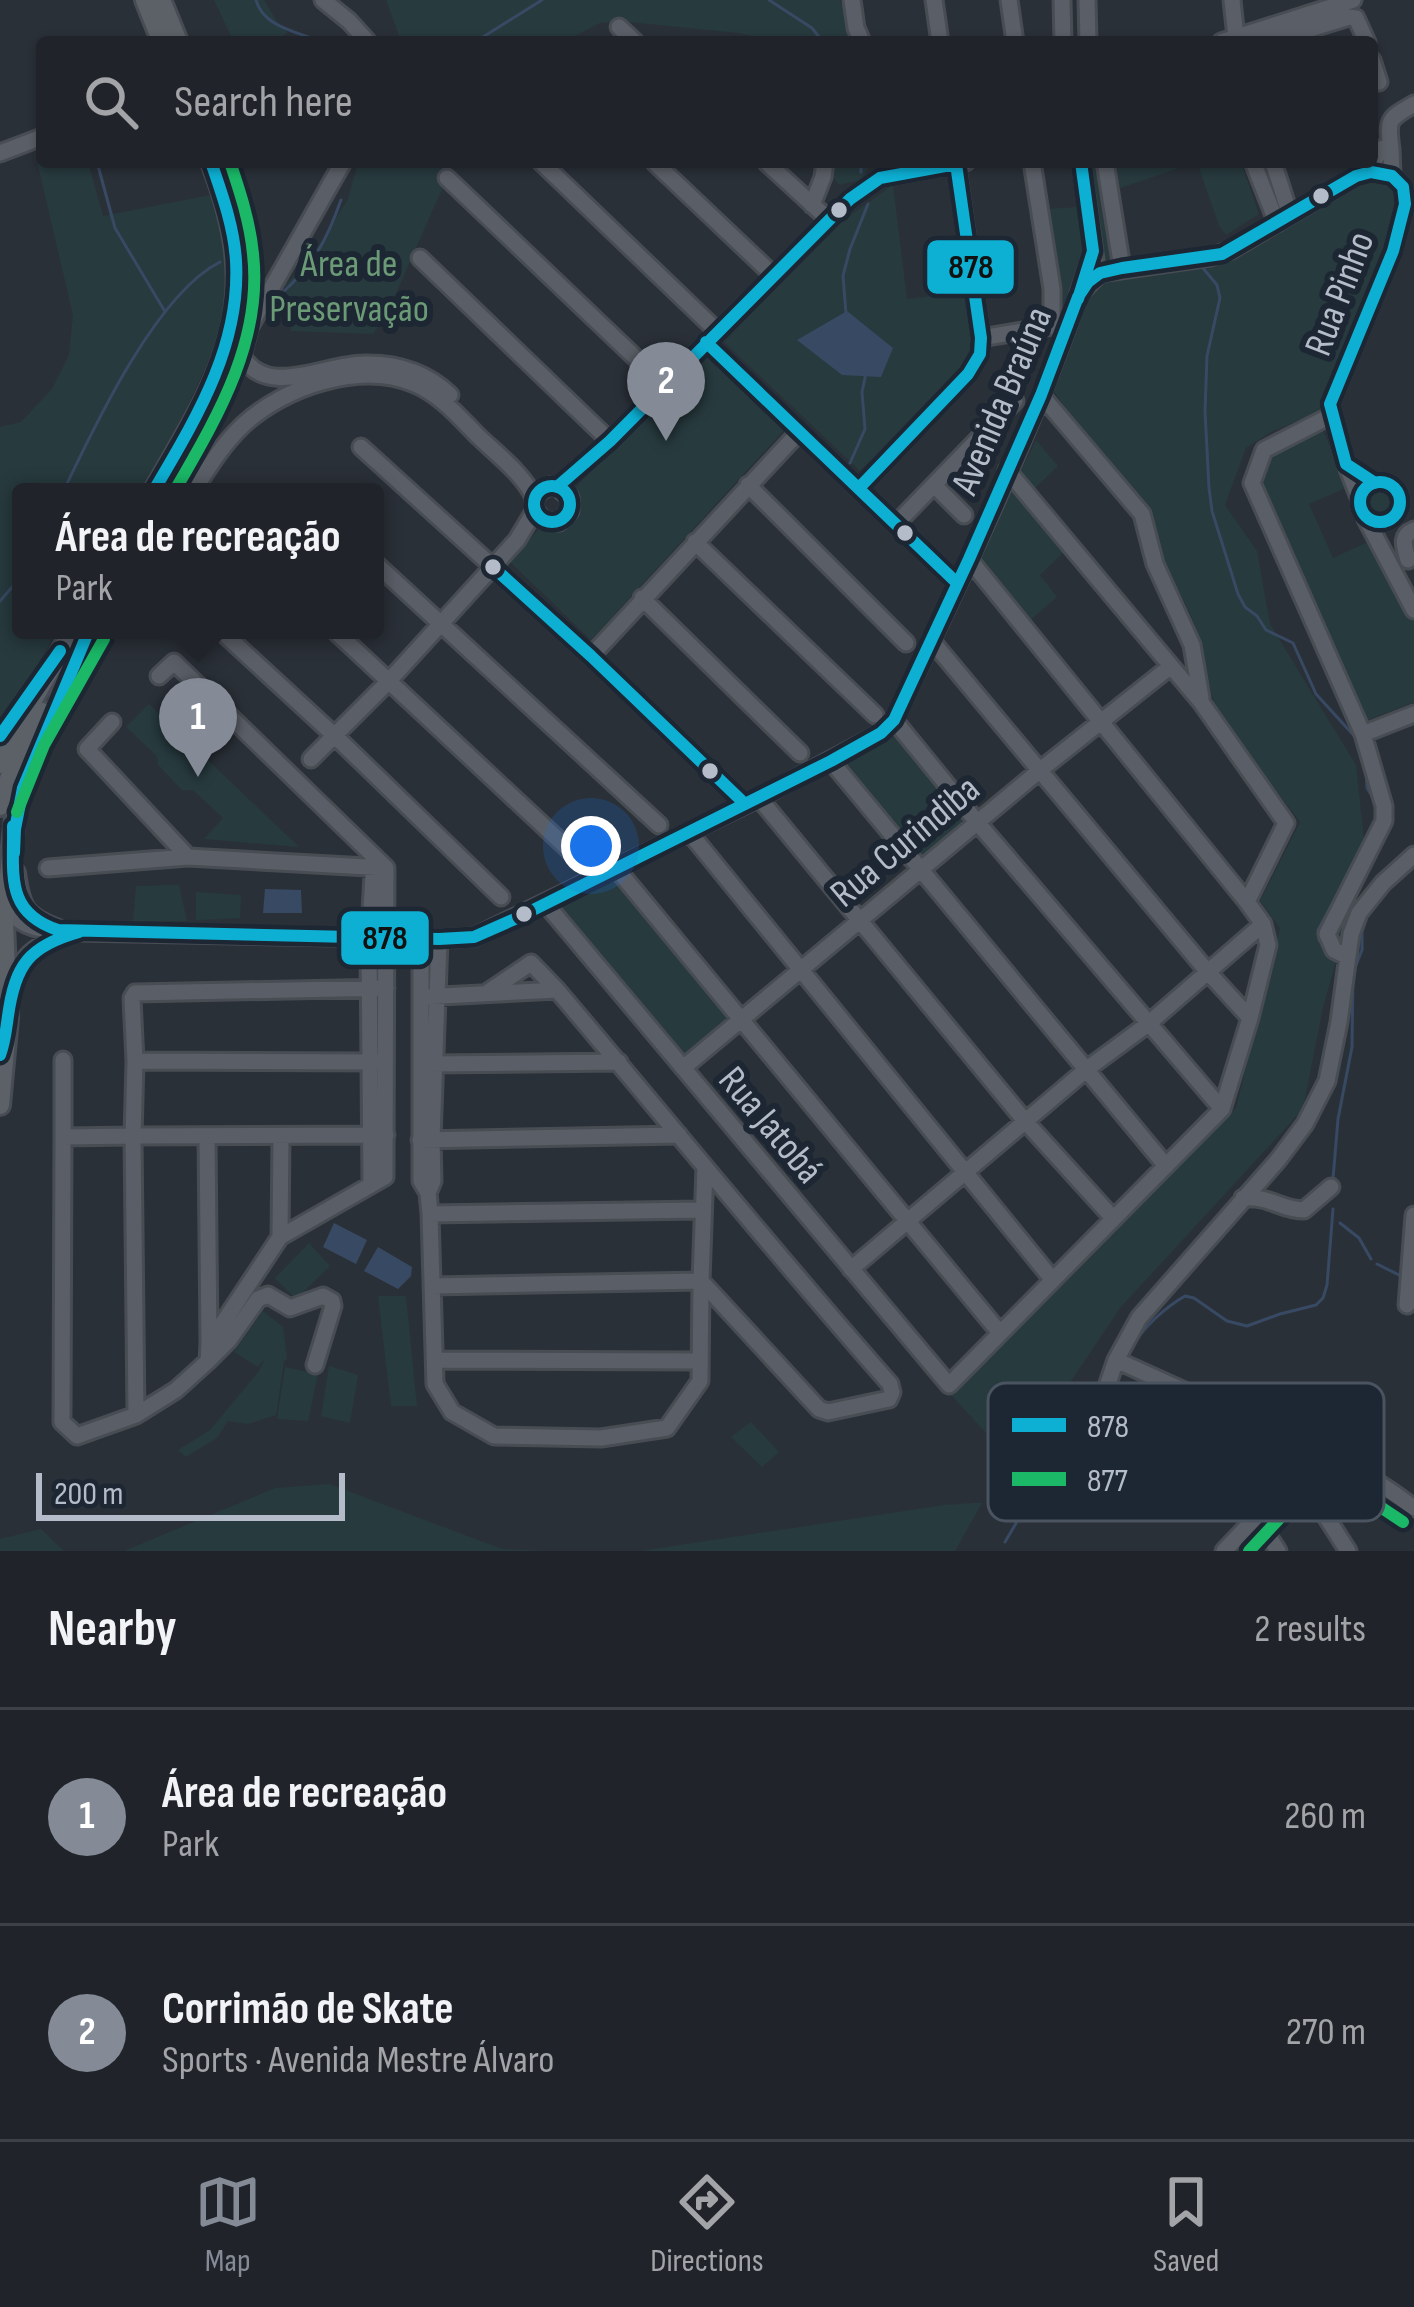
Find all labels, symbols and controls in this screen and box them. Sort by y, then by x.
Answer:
search box [36,36,1378,168]
icon: search [78,69,144,135]
text: Search here [174,75,353,130]
unlabelled marker [1310,185,1332,207]
unlabelled marker [828,199,850,221]
street label: Rua Pinho [1295,225,1385,362]
line badge: 878 [925,238,1016,296]
park label: Área de Preservação [269,241,429,333]
text: 878 [948,248,994,288]
street label: Avenida Braúna [941,300,1063,503]
pin: 2 [627,342,705,441]
popup [12,483,384,639]
text: Área de recreação [55,510,341,565]
unlabelled marker [894,522,916,544]
unlabelled marker [482,556,504,578]
text: Park [55,565,113,612]
pin: 1 [159,678,237,777]
unlabelled marker [699,760,721,782]
street label: Rua Curindiba [821,766,990,918]
your location [561,816,621,876]
unlabelled marker [513,903,535,925]
line badge: 878 [339,909,431,967]
text: 878 [362,919,408,959]
street label: Rua Jatobá [708,1058,832,1193]
legend [988,1383,1384,1521]
text: 878 [1087,1407,1129,1447]
text: 877 [1087,1461,1128,1501]
scale bar [36,1467,345,1520]
text: 200 m [54,1474,123,1514]
text: Nearby [48,1599,177,1660]
text: 2 results [1254,1606,1366,1653]
text: Área de recreação [162,1766,447,1821]
text: 1 [79,1793,95,1840]
text: 260 m [1284,1793,1366,1840]
text: Park [162,1821,219,1868]
text: Corrimão de Skate [162,1982,453,2037]
text: 2 [78,2009,96,2056]
text: 270 m [1286,2009,1366,2056]
text: Sports · Avenida Mestre Álvaro [162,2037,555,2084]
tab: Map [195,2169,261,2281]
tab: Directions [650,2169,764,2281]
tab: Saved [1153,2169,1219,2281]

